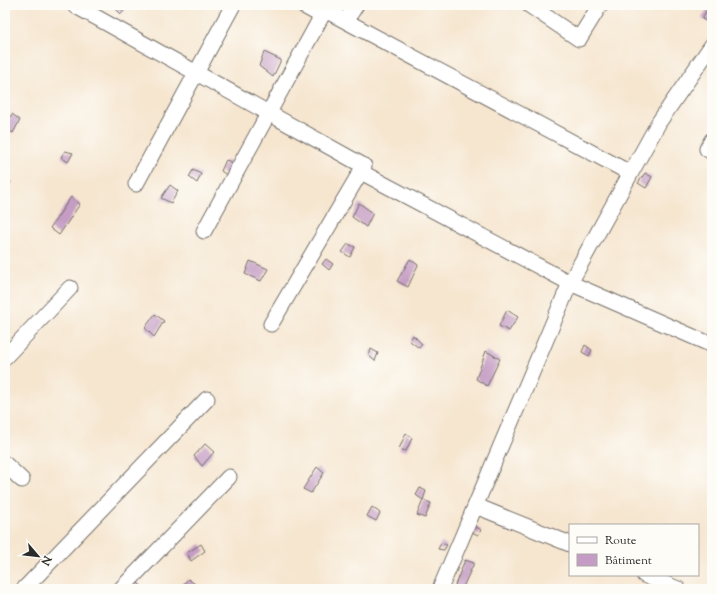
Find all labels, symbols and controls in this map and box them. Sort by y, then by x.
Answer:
legend [569,524,699,576]
text: Route [605,532,637,550]
north arrow [18,536,58,576]
text: N [37,552,56,568]
text: Bâtiment [605,552,652,570]

